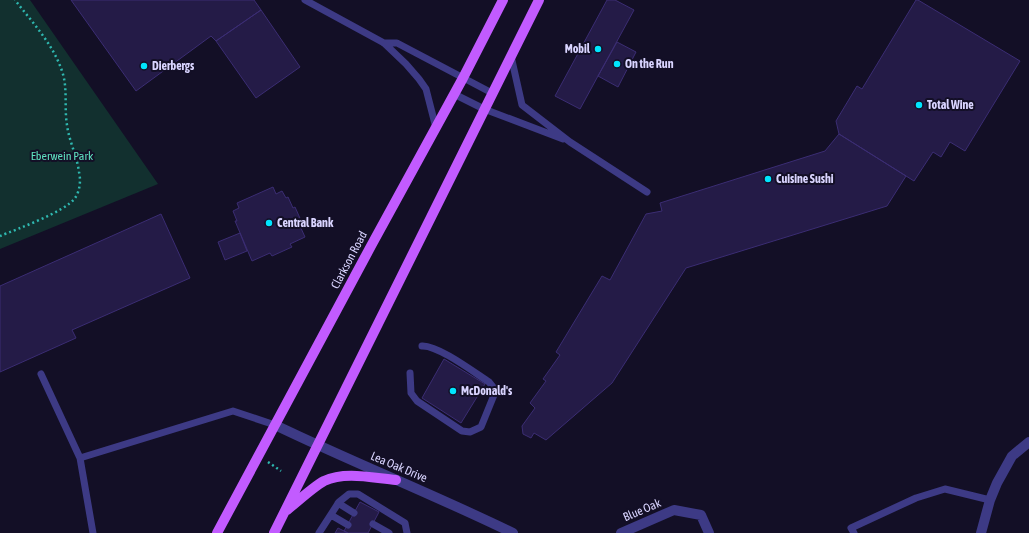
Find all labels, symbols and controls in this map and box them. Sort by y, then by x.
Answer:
place label: Mobil [565,42,591,56]
marker: Mobil [593,44,603,54]
place label: On the Run [625,57,674,71]
place label: Dierbergs [152,59,195,73]
marker: On the Run [612,59,622,69]
marker: Dierbergs [139,61,149,71]
place label: Total Wine [927,98,974,112]
marker: Total Wine [914,100,924,110]
park label: Eberwein Park [31,149,94,163]
place label: Cuisine Sushi [776,172,834,186]
marker: Cuisine Sushi [763,174,773,184]
place label: Central Bank [277,216,334,230]
marker: Central Bank [264,218,274,228]
street label: Clarkson Road [328,229,370,291]
place label: McDonald's [461,384,513,398]
marker: McDonald's [448,386,458,396]
street label: Lea Oak Drive [369,449,429,485]
street label: Blue Oak [621,496,664,524]

